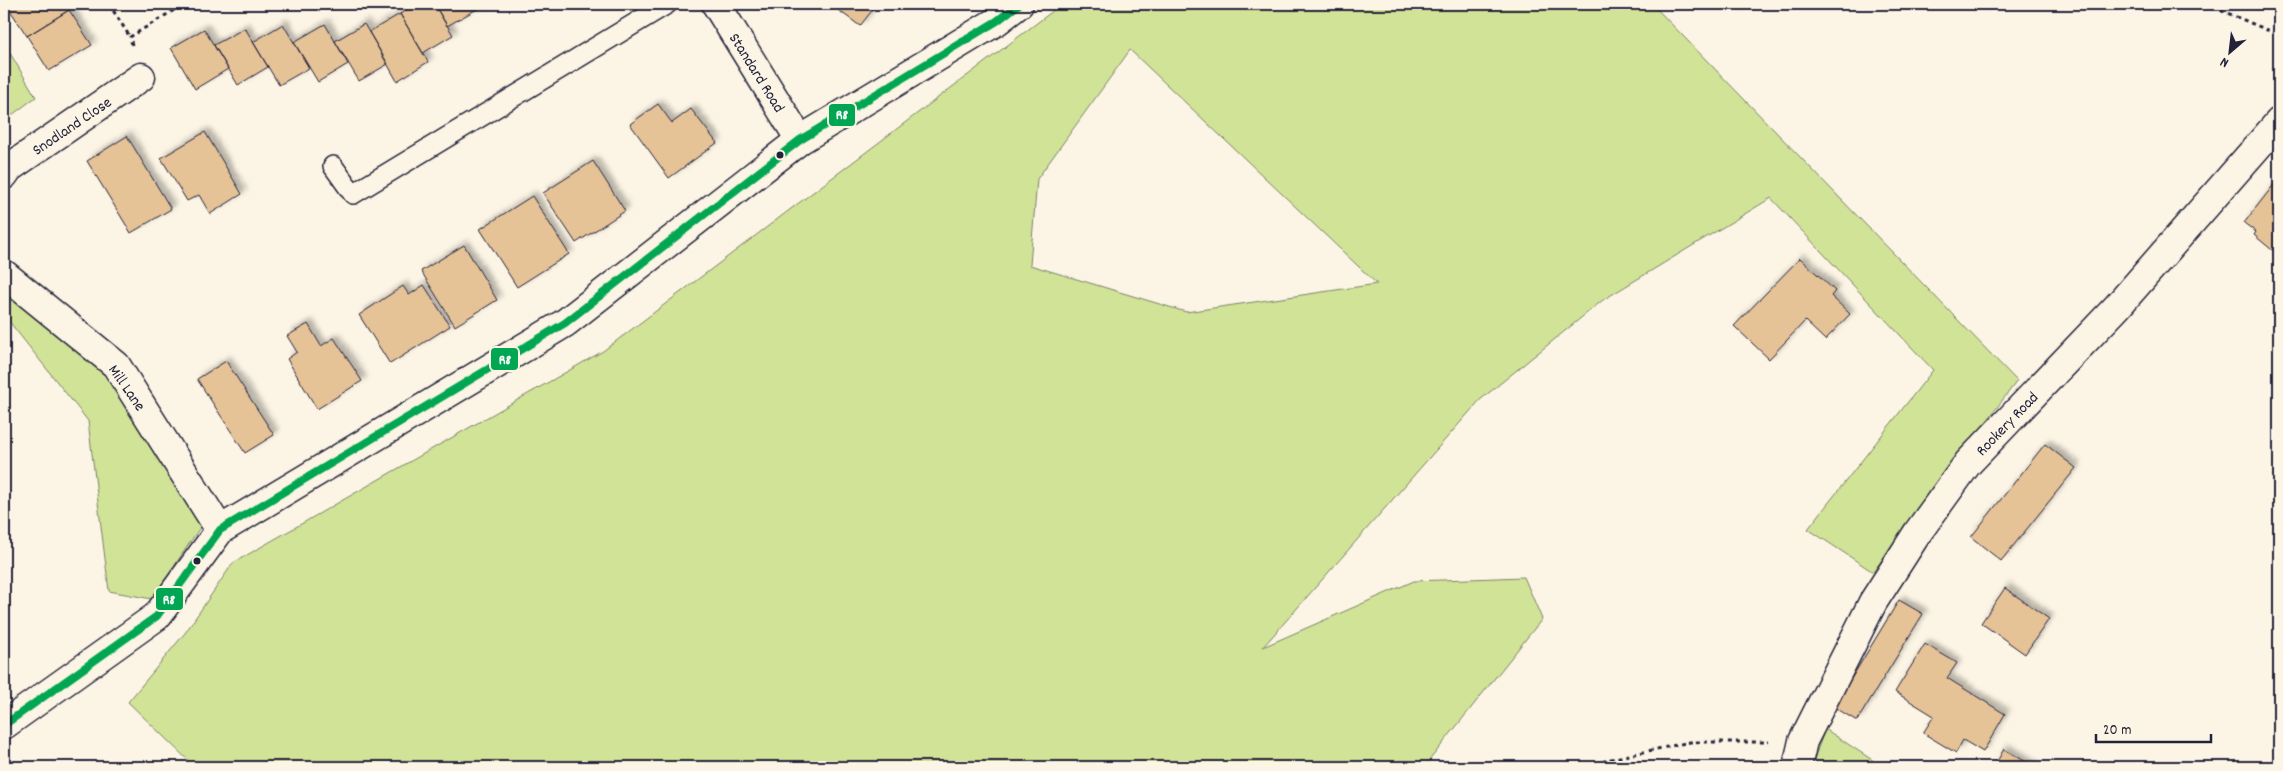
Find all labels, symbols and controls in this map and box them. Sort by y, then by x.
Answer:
north arrow [2206,28,2256,78]
street label: Standard Road [722,29,789,118]
text: N [2217,51,2233,72]
street label: Snodland Close [28,92,117,162]
line badge: R8 [828,103,856,127]
text: R8 [836,106,849,126]
unlabelled marker [775,150,785,160]
line badge: R8 [490,347,519,371]
text: R8 [499,351,512,371]
street label: Mill Lane [102,361,150,416]
street label: Rookery Road [1971,387,2044,462]
unlabelled marker [192,556,202,566]
line badge: R8 [155,587,184,611]
text: R8 [163,591,176,611]
scale bar [2096,711,2210,743]
text: 20 m [2103,720,2131,742]

